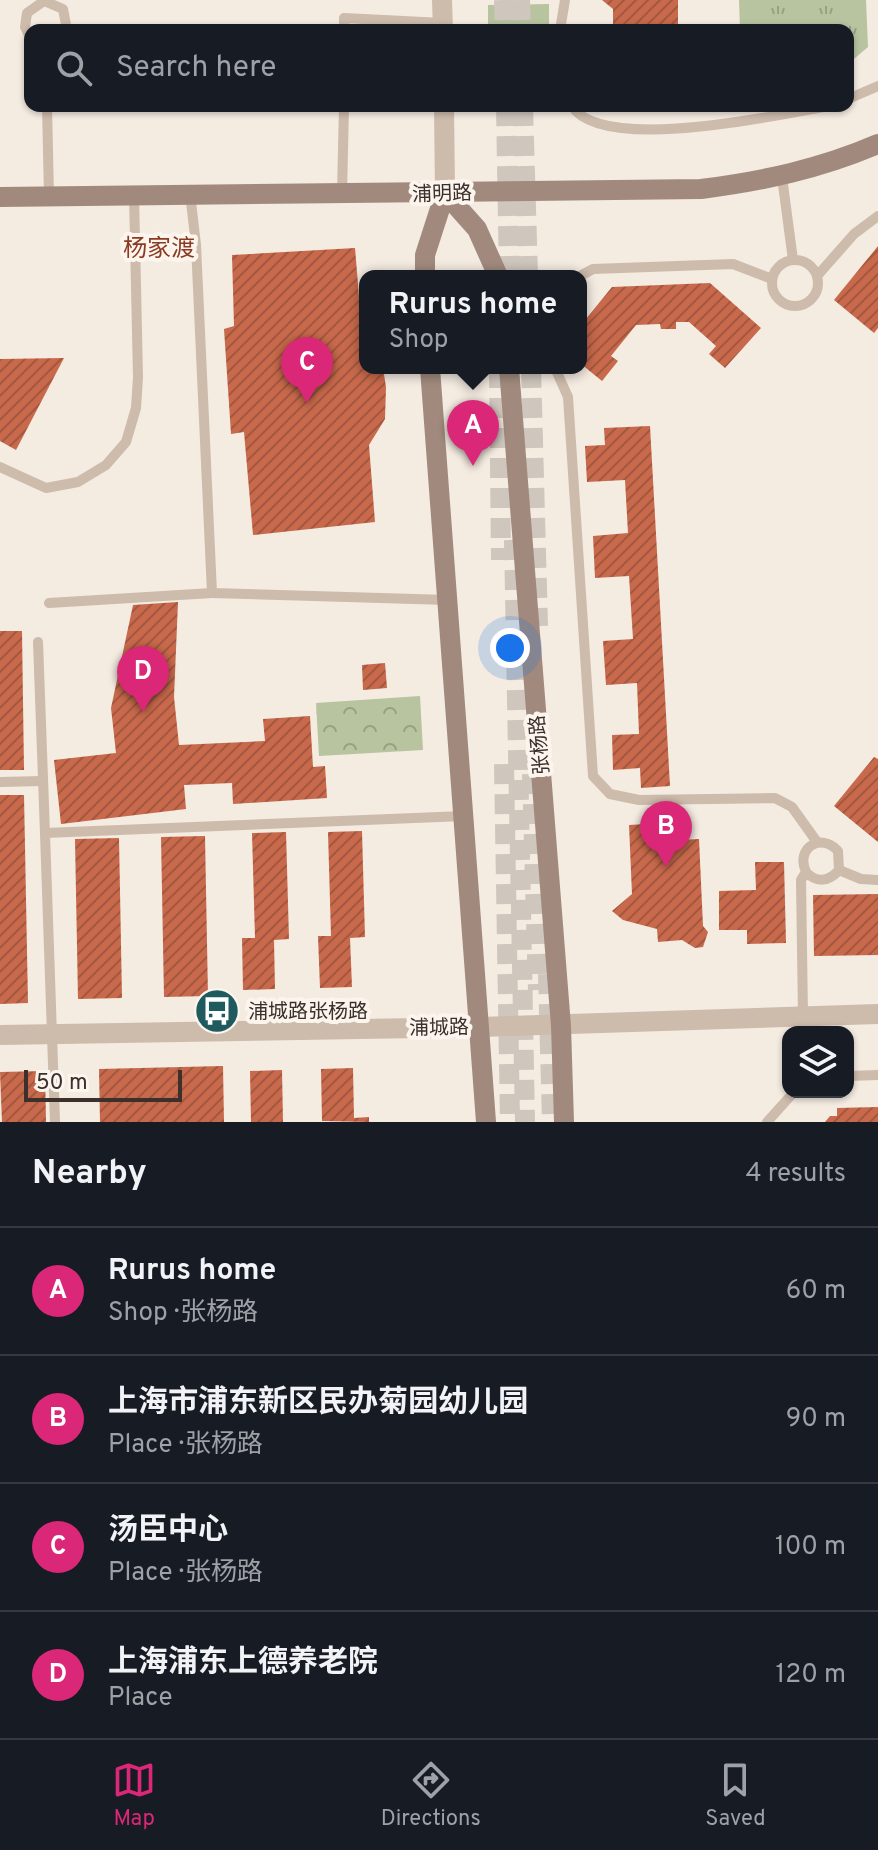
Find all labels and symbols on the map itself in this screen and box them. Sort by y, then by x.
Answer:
street label: 浦明路 [412,181,473,209]
district label: 杨家渡 [123,235,195,265]
pin: C [281,337,333,403]
pin: A [447,400,499,466]
your location [490,628,530,668]
pin: D [117,646,169,712]
street label: 张杨路 [525,714,557,776]
pin: B [640,801,692,867]
bus stop icon: 浦城路张杨路 [193,987,241,1035]
place label: 浦城路张杨路 [248,1000,368,1026]
street label: 浦城路 [409,1015,469,1043]
scale bar [24,1066,182,1102]

